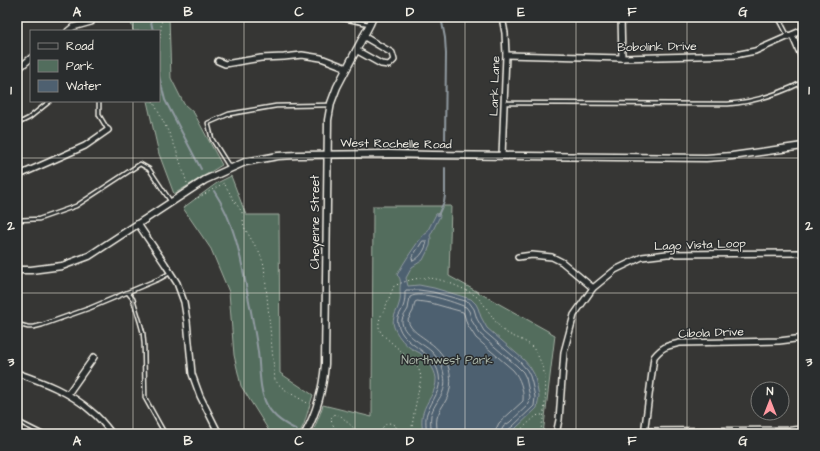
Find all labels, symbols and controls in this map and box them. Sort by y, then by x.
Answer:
text: A [73,3,82,21]
text: B [183,3,193,21]
text: C [294,3,304,21]
text: D [406,3,415,21]
text: E [517,3,525,21]
text: F [627,3,637,21]
text: G [738,3,748,21]
legend [30,30,160,102]
text: Road [66,38,94,55]
street label: Bobolink Drive [617,38,697,56]
street label: Lark Lane [485,55,505,116]
text: Park [66,58,94,75]
text: Water [66,78,102,95]
text: 1 [10,81,12,99]
text: 1 [808,81,810,99]
street label: West Rochelle Road [340,135,452,153]
street label: Cheyenne Street [307,175,325,269]
text: 2 [6,217,15,235]
text: 2 [804,217,813,235]
street label: Lago Vista Loop [654,235,747,256]
street label: Cibola Drive [678,323,745,343]
park label: Northwest Park [401,352,493,369]
text: 3 [7,353,15,371]
text: 3 [805,353,813,371]
north arrow [750,381,790,421]
text: N [767,384,774,399]
text: A [73,432,82,450]
text: B [183,432,193,450]
text: C [294,432,304,450]
text: D [406,432,415,450]
text: E [517,432,525,450]
text: F [627,432,637,450]
text: G [738,432,748,450]

